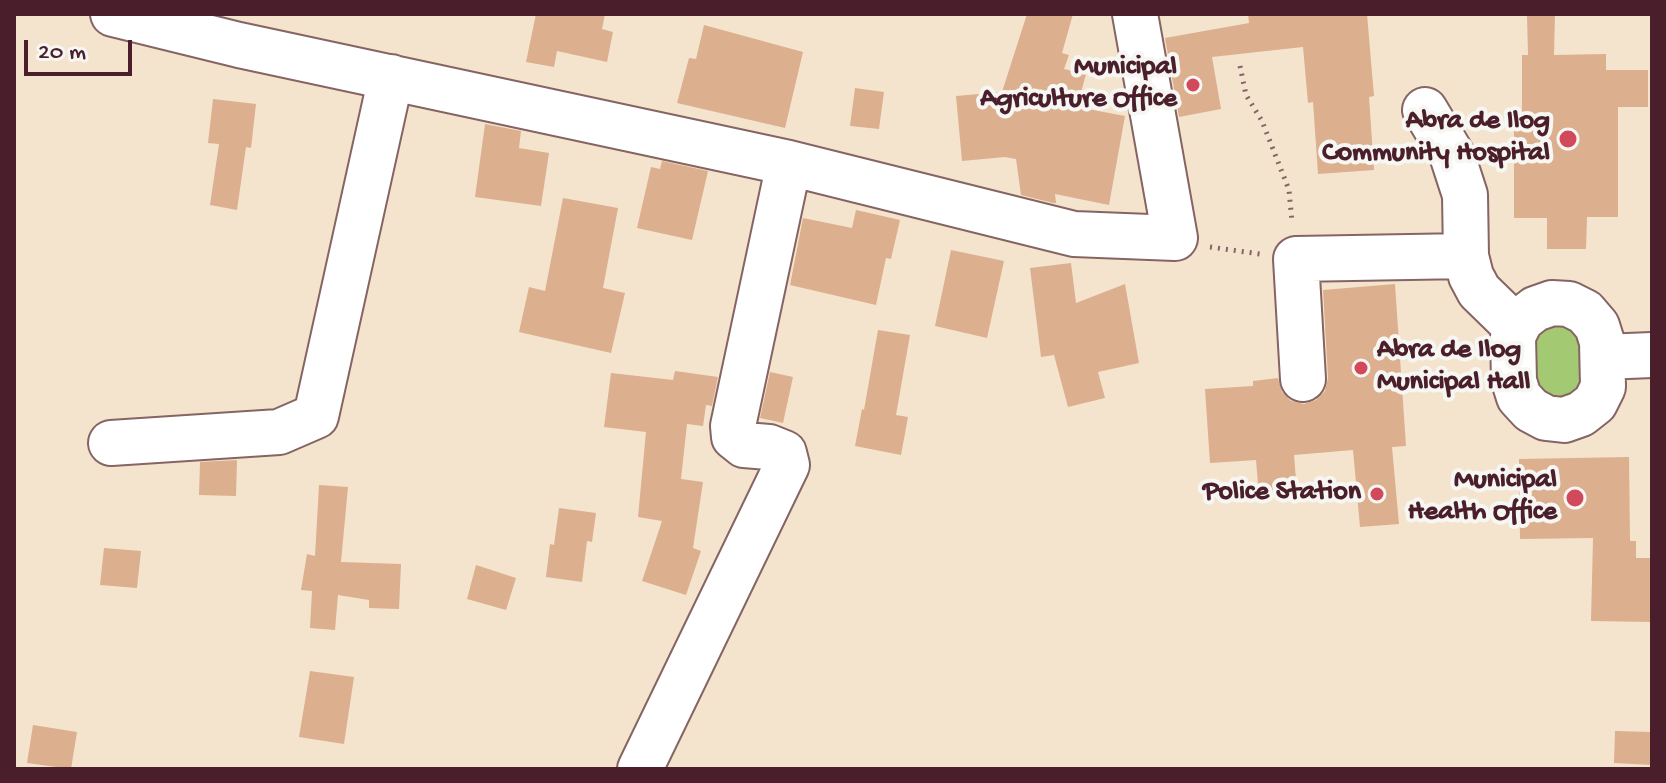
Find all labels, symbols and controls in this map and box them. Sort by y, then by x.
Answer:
scale bar [28,24,136,74]
text: 20 m [38,39,86,68]
place label: Municipal Agriculture Office [980,52,1177,118]
marker: Municipal Agriculture Office [1184,76,1202,94]
place label: Abra de Ilog Community Hospital [1322,106,1550,172]
marker: Abra de Ilog Community Hospital [1557,128,1579,150]
place label: Abra de Ilog Municipal Hall [1377,335,1531,401]
marker: Abra de Ilog Municipal Hall [1352,359,1370,377]
place label: Municipal Health Office [1408,465,1557,531]
place label: Police Station [1203,477,1361,511]
marker: Police Station [1368,485,1386,503]
marker: Municipal Health Office [1564,487,1586,509]

